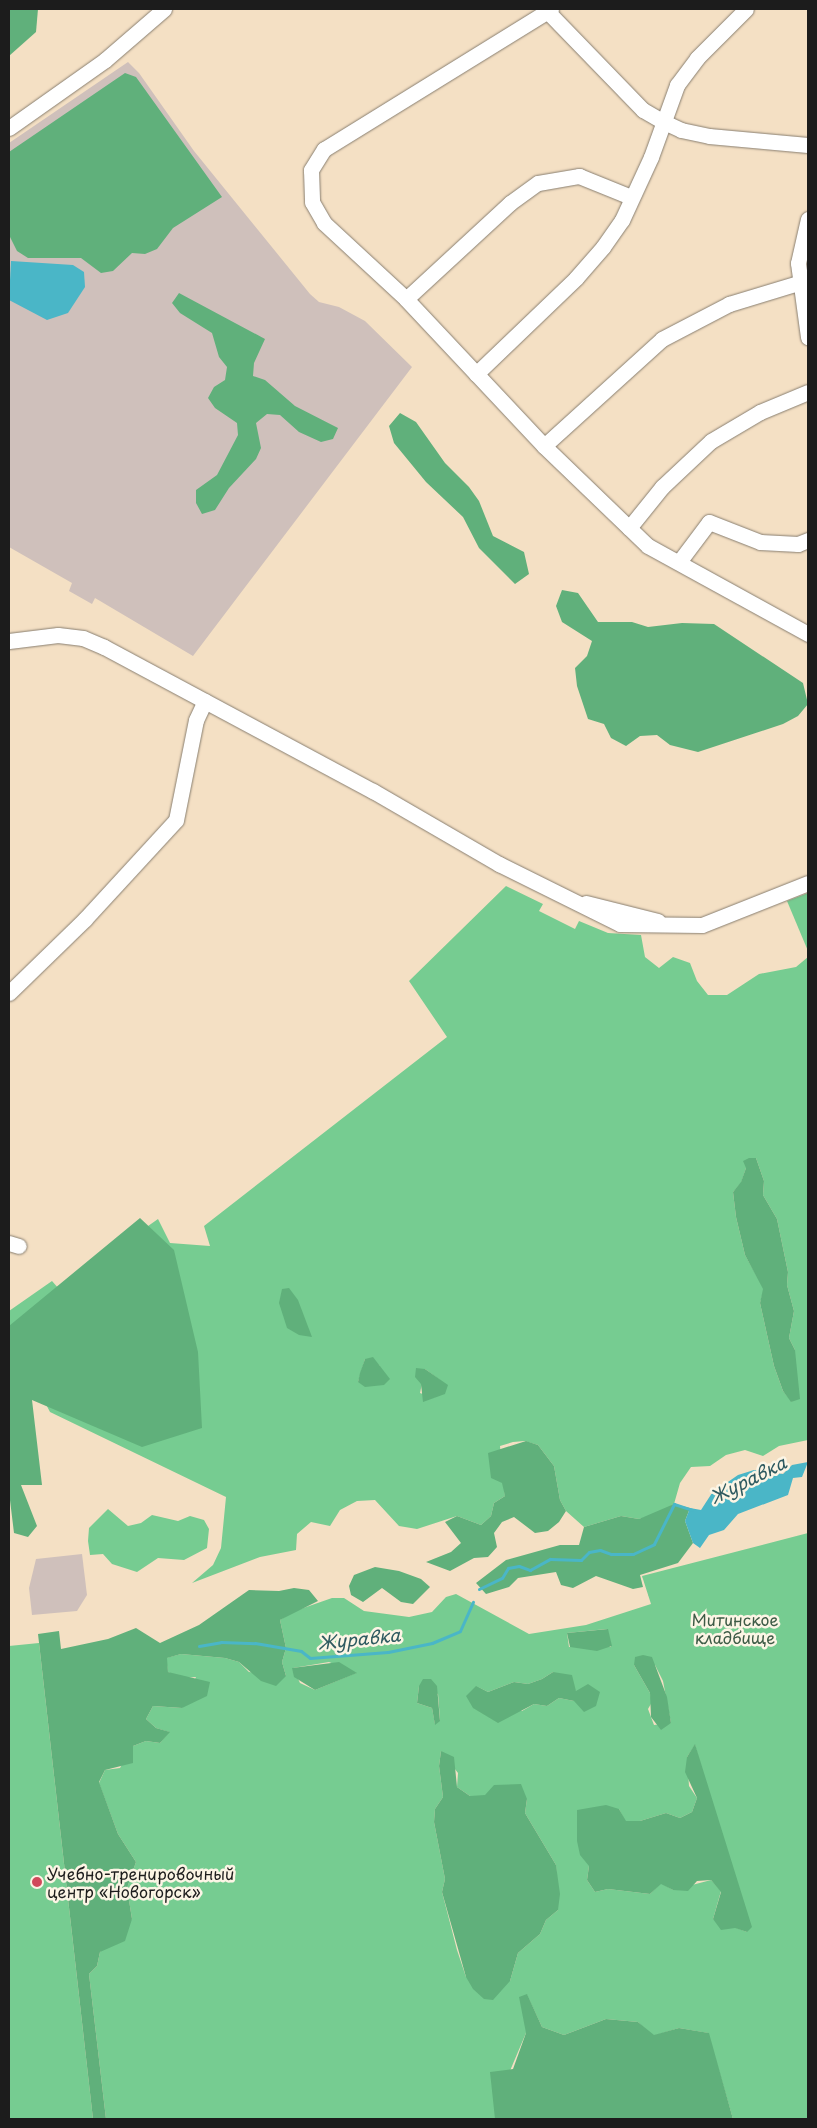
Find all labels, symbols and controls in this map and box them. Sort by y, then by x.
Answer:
water label: Журавка [706,1452,790,1508]
park label: Митинское кладбище [692,1609,778,1647]
water label: Журавка [317,1624,401,1654]
place label: Учебно-тренировочный центр «Новогорск» [47,1863,234,1901]
marker: Учебно-тренировочный центр «Новогорск» [31,1876,43,1888]

